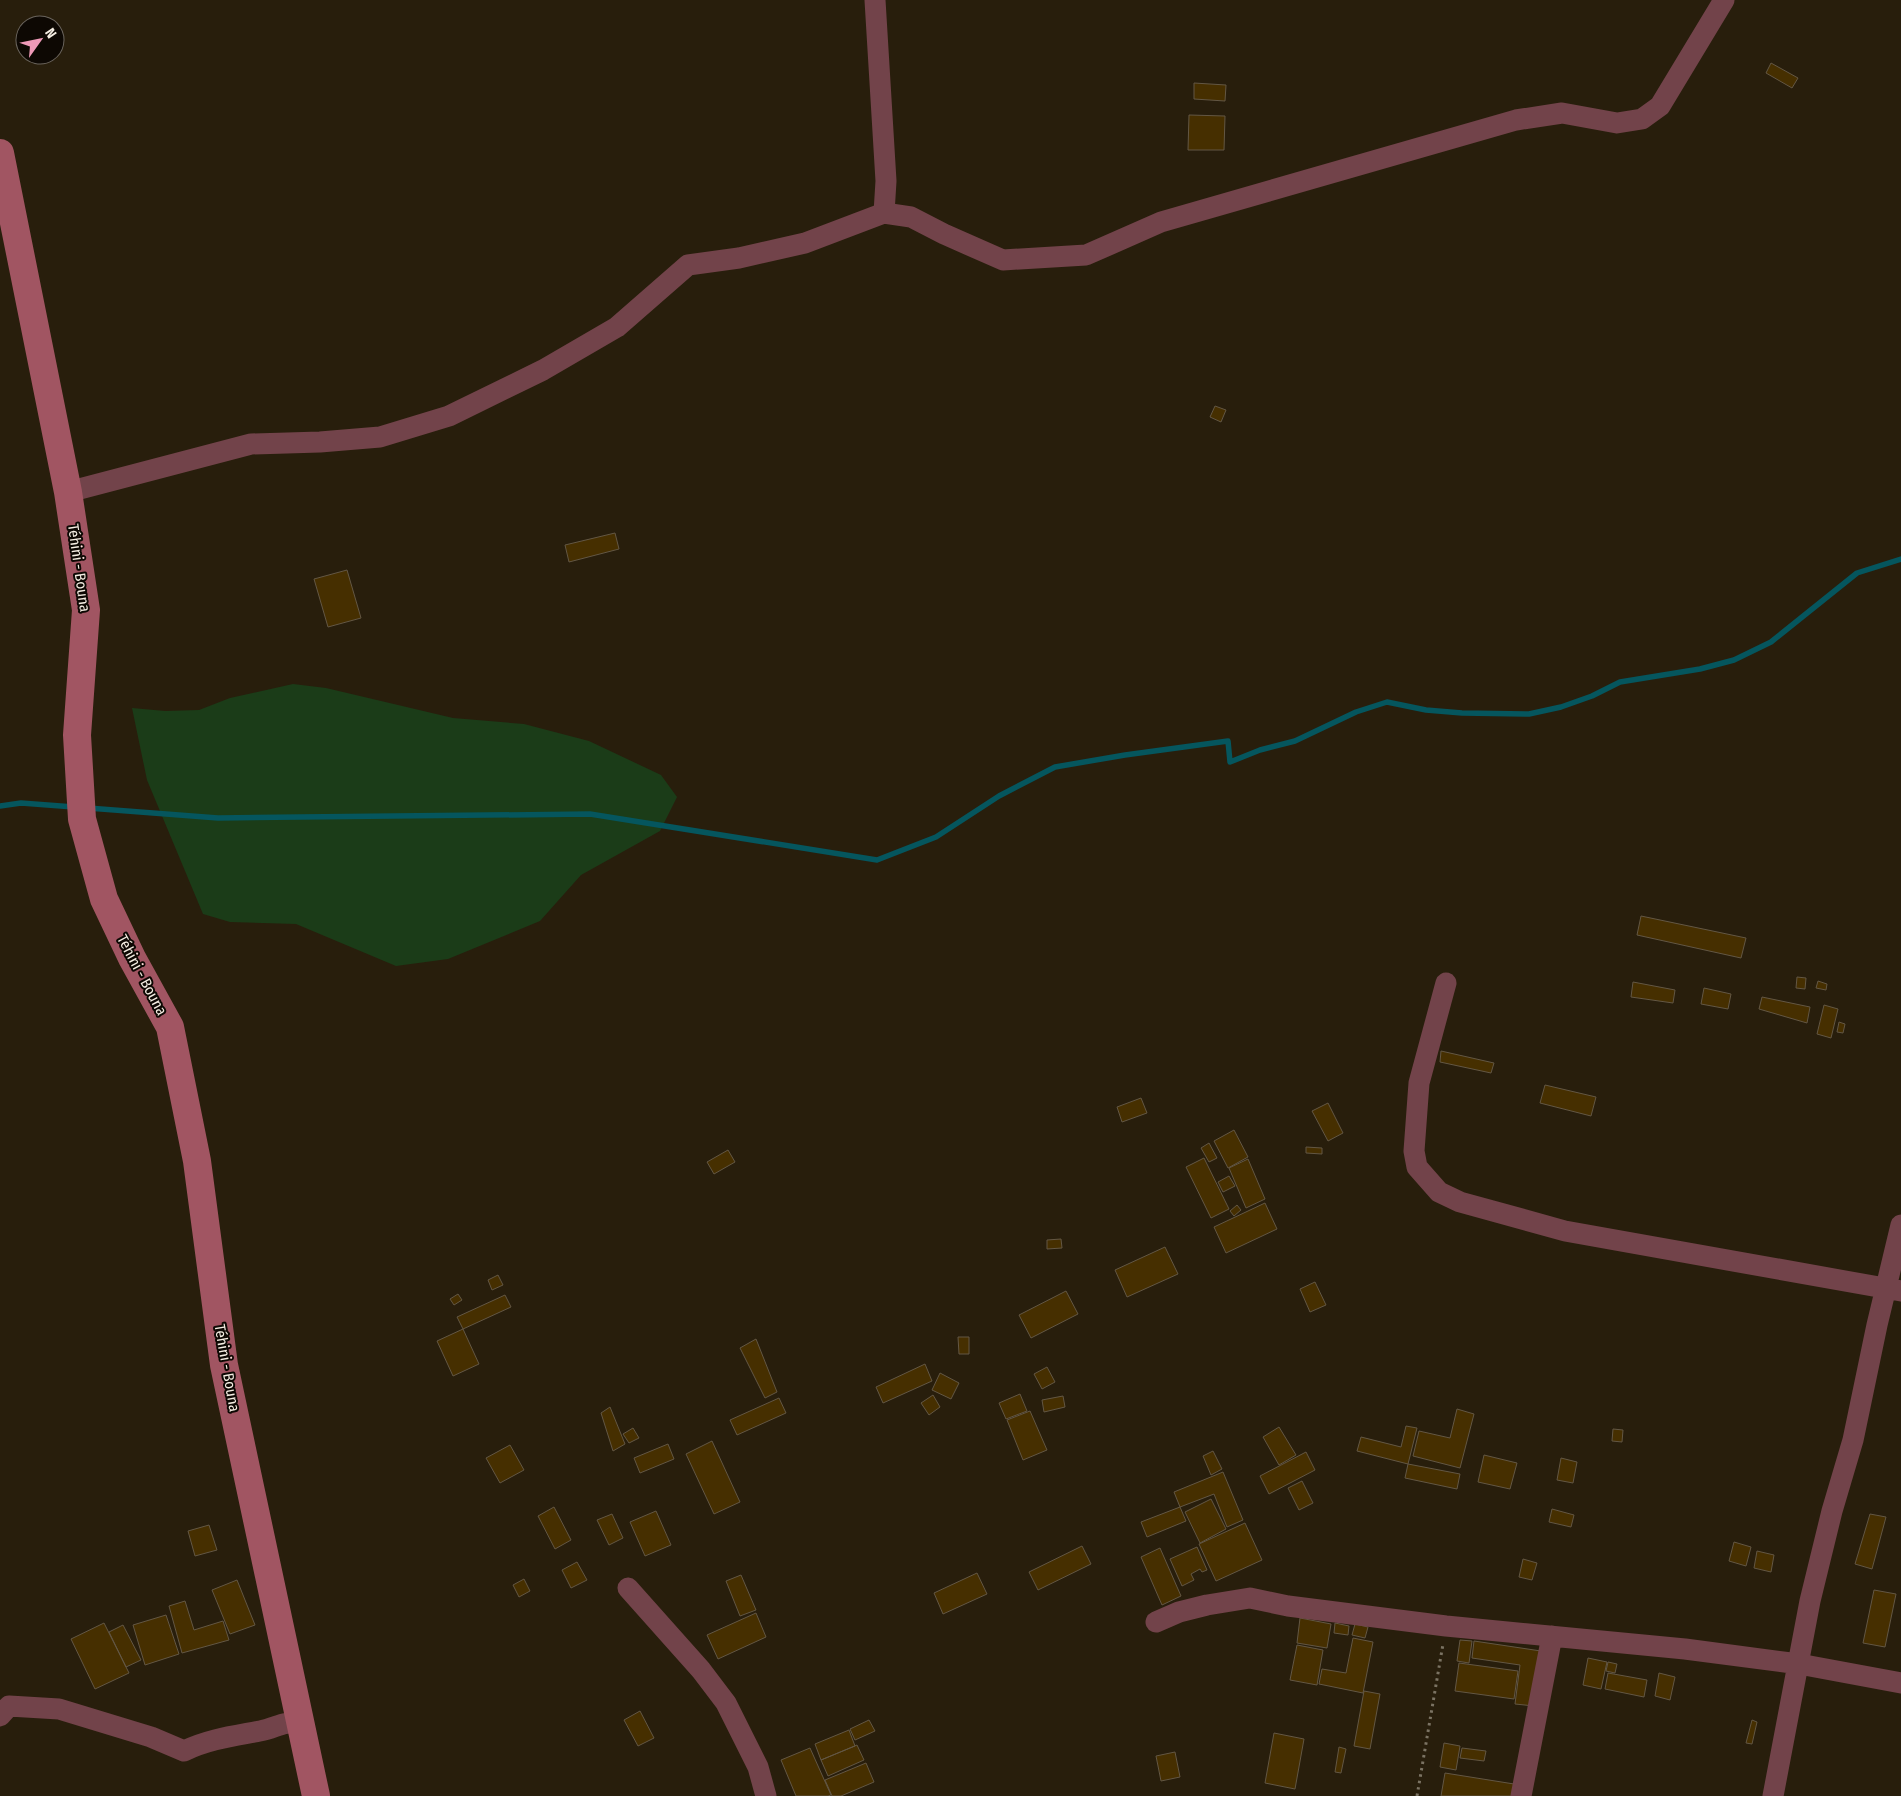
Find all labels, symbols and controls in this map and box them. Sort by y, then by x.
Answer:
north arrow [15,15,65,65]
text: N [41,25,60,41]
street label: Téhini - Bouna [64,523,94,613]
street label: Téhini - Bouna [113,932,171,1018]
street label: Téhini - Bouna [210,1323,244,1413]

